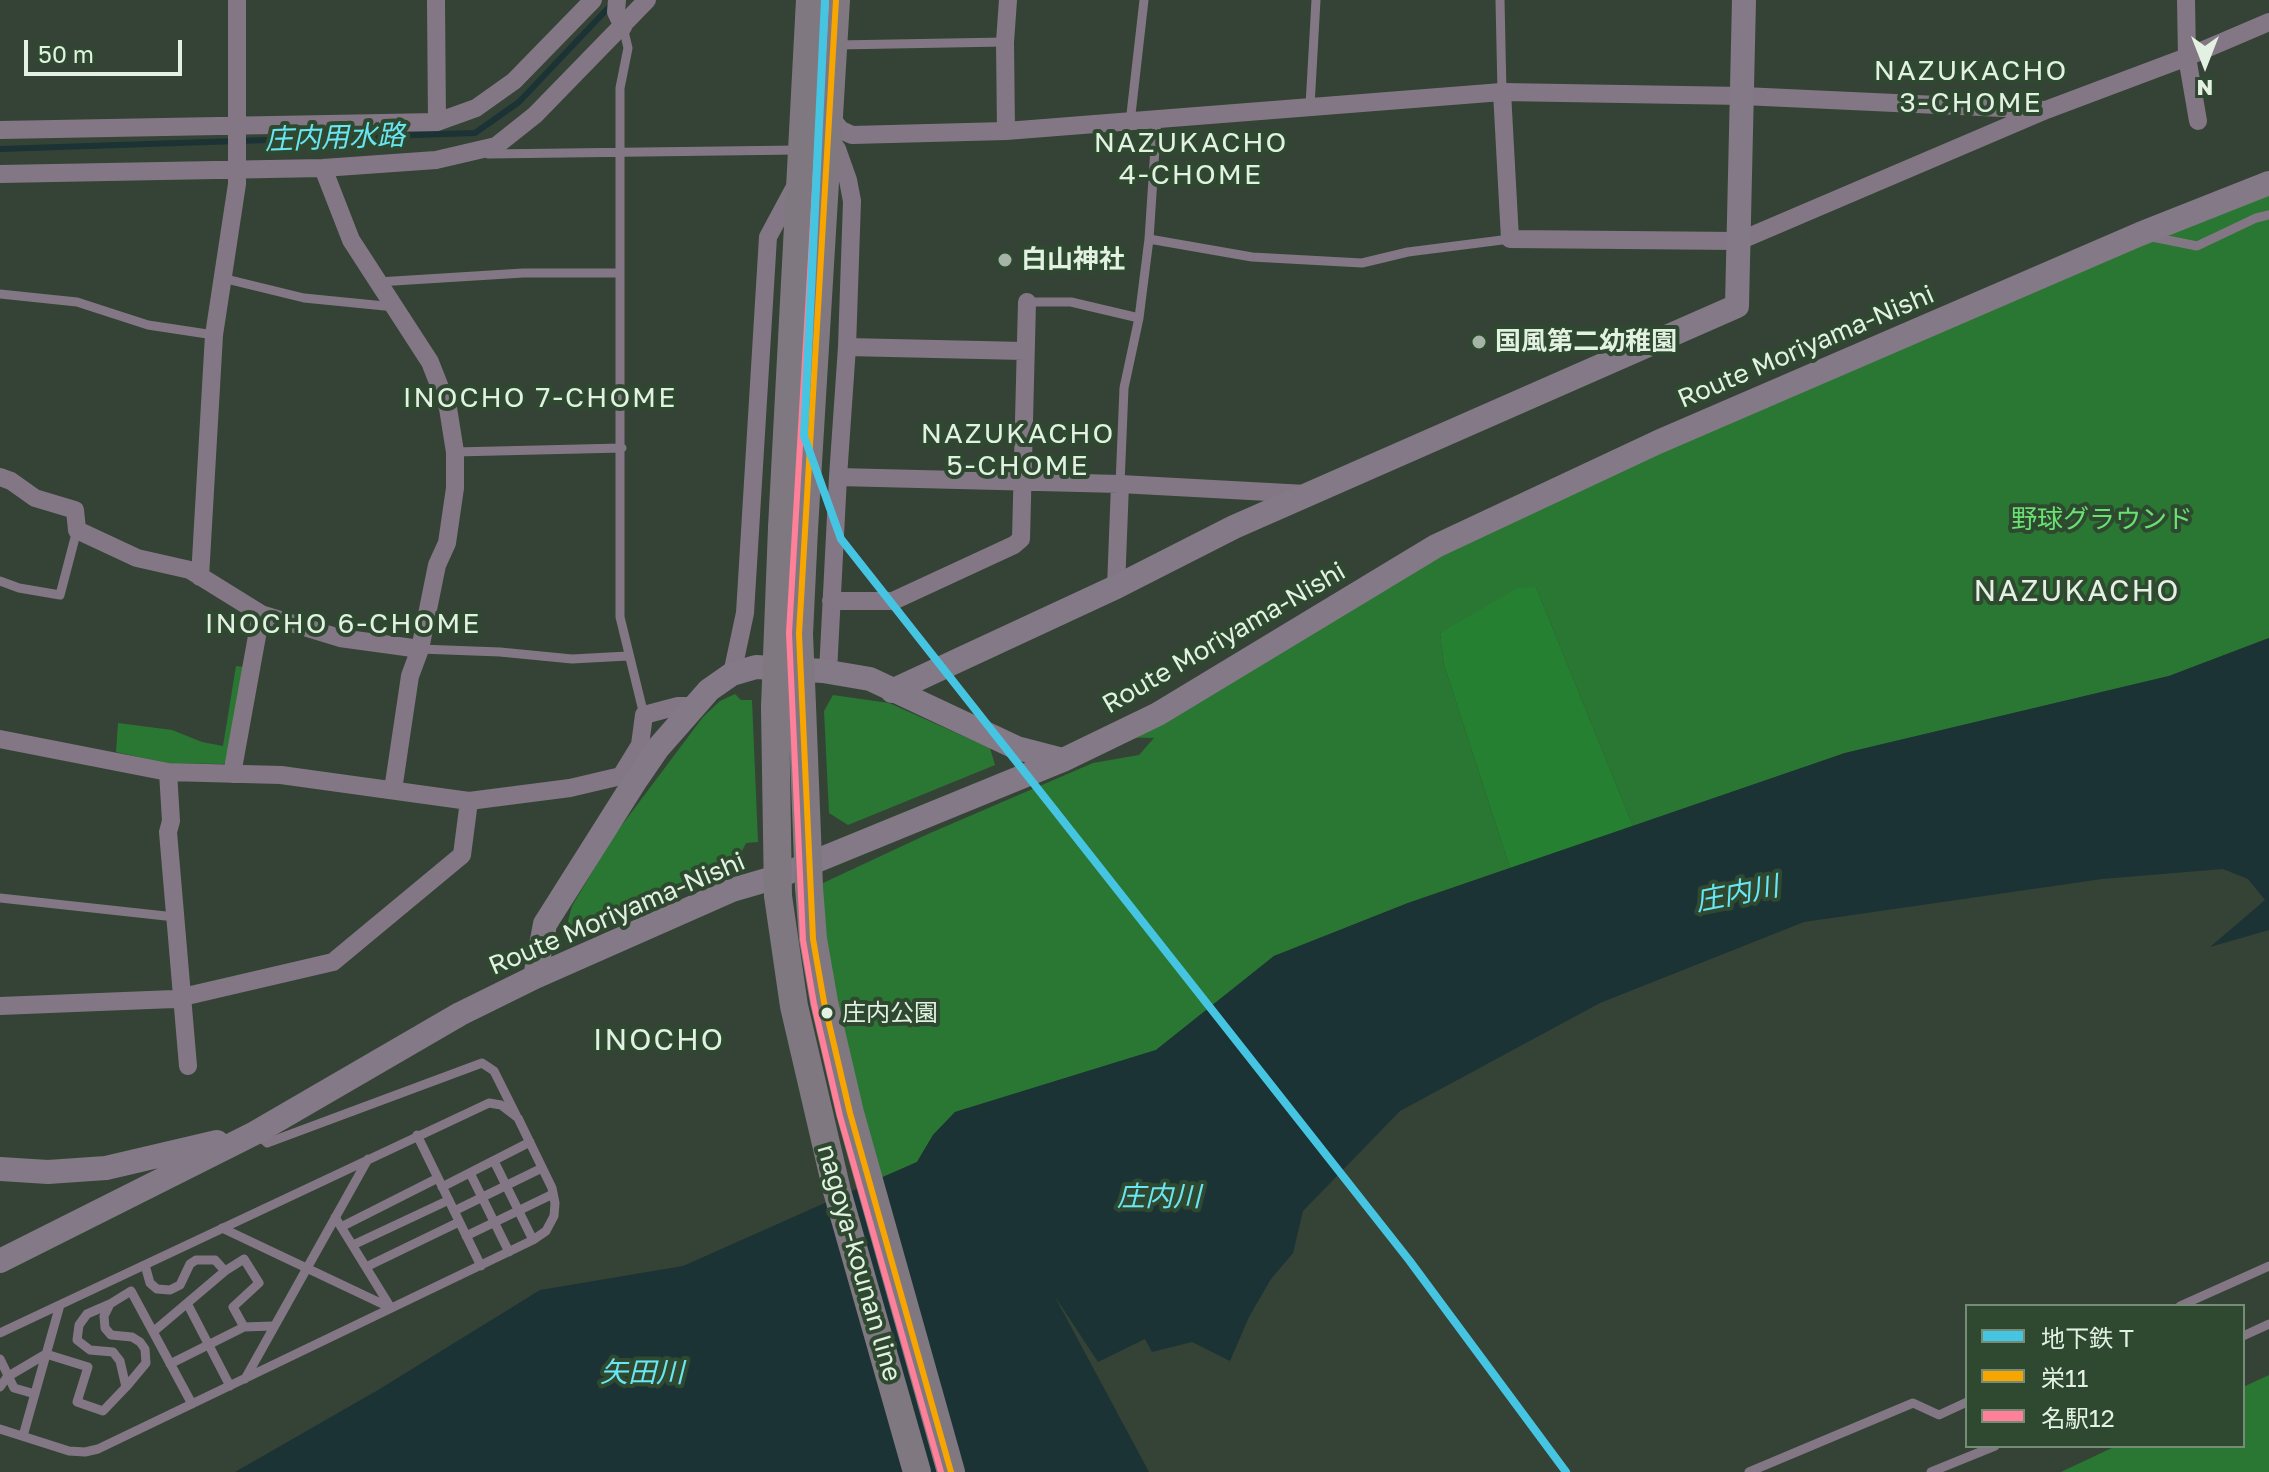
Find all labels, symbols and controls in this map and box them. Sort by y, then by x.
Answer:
scale bar [28,24,186,74]
north arrow [2165,24,2245,104]
text: 50 m [38,39,94,68]
district label: NAZUKACHO 3-CHOME [1874,54,2068,120]
text: N [2197,75,2213,102]
water label: 庄内用水路 [264,119,406,157]
district label: NAZUKACHO 4-CHOME [1094,126,1288,192]
place label: 白山神社 [1021,244,1125,276]
marker: 白山神社 [996,251,1014,269]
street label: Route Moriyama-Nishi [1673,279,1939,415]
place label: 国風第二幼稚園 [1495,326,1677,358]
marker: 国風第二幼稚園 [1470,333,1488,351]
district label: INOCHO 7-CHOME [403,381,677,415]
district label: NAZUKACHO 5-CHOME [921,417,1115,483]
park label: 野球グラウンド [2011,504,2193,536]
street label: Route Moriyama-Nishi [1097,556,1351,720]
district label: NAZUKACHO [1974,573,2180,609]
district label: INOCHO 6-CHOME [205,607,481,641]
street label: Route Moriyama-Nishi [484,846,750,982]
water label: 庄内川 [1693,869,1781,919]
place label: 庄内公園 [842,999,938,1027]
marker: 庄内公園 [819,1005,835,1021]
district label: INOCHO [593,1022,725,1058]
street label: nagoya-kounan line [810,1141,908,1385]
water label: 庄内川 [1117,1180,1201,1214]
legend [1965,1304,2245,1448]
text: 地下鉄 T [2041,1323,2134,1352]
water label: 矢田川 [600,1356,684,1390]
text: 栄11 [2041,1363,2088,1392]
text: 名駅12 [2041,1403,2115,1432]

